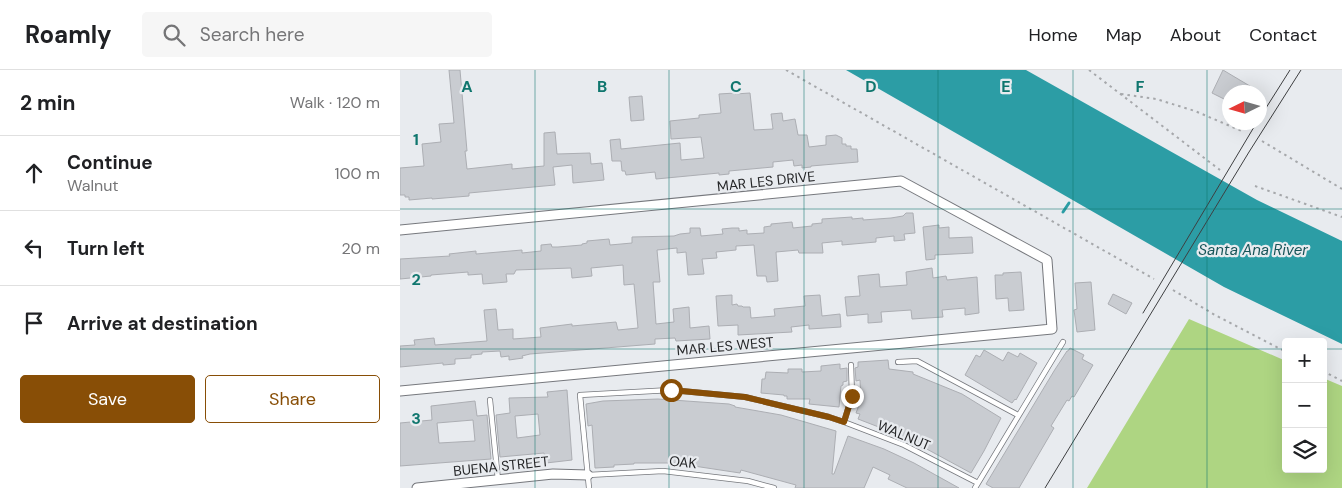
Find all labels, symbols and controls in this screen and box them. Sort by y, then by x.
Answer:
search box [142,12,492,57]
text: Roamly [25,19,112,50]
icon: search [160,21,188,49]
text: Search here [200,22,304,47]
text: Home [1028,23,1078,47]
text: Map [1106,23,1142,47]
text: About [1170,23,1221,47]
text: Contact [1249,23,1317,47]
text: A [461,76,473,97]
text: B [597,76,607,97]
text: C [730,76,742,97]
text: D [865,76,877,97]
text: E [1001,76,1011,97]
text: F [1136,76,1145,97]
north arrow [1222,85,1267,130]
text: 2 min [20,89,76,117]
text: Walk · 120 m [290,92,380,113]
text: 1 [413,129,419,150]
text: Continue [67,150,153,175]
icon: ahead [20,159,48,187]
text: 100 m [335,163,380,184]
street label: MAR LES DRIVE [716,167,816,195]
text: Walnut [67,175,119,196]
icon: left [20,234,48,262]
text: Turn left [67,236,145,261]
text: 20 m [341,238,380,259]
water label: Santa Ana River [1198,240,1308,260]
text: 2 [411,269,421,290]
icon: arrive [20,309,48,337]
text: Arrive at destination [67,311,258,336]
street label: MAR LES WEST [676,333,774,359]
map controls [1282,338,1327,473]
button: + [1282,338,1327,383]
button: Save [20,375,195,423]
button: Share [205,375,380,423]
route start [660,379,683,402]
button: − [1282,383,1327,428]
route end [841,385,864,408]
text: 3 [411,408,421,429]
street label: WALNUT [875,416,933,454]
button: layers [1282,428,1327,473]
street label: BUENA STREET [452,452,550,480]
street label: OAK [668,452,698,472]

